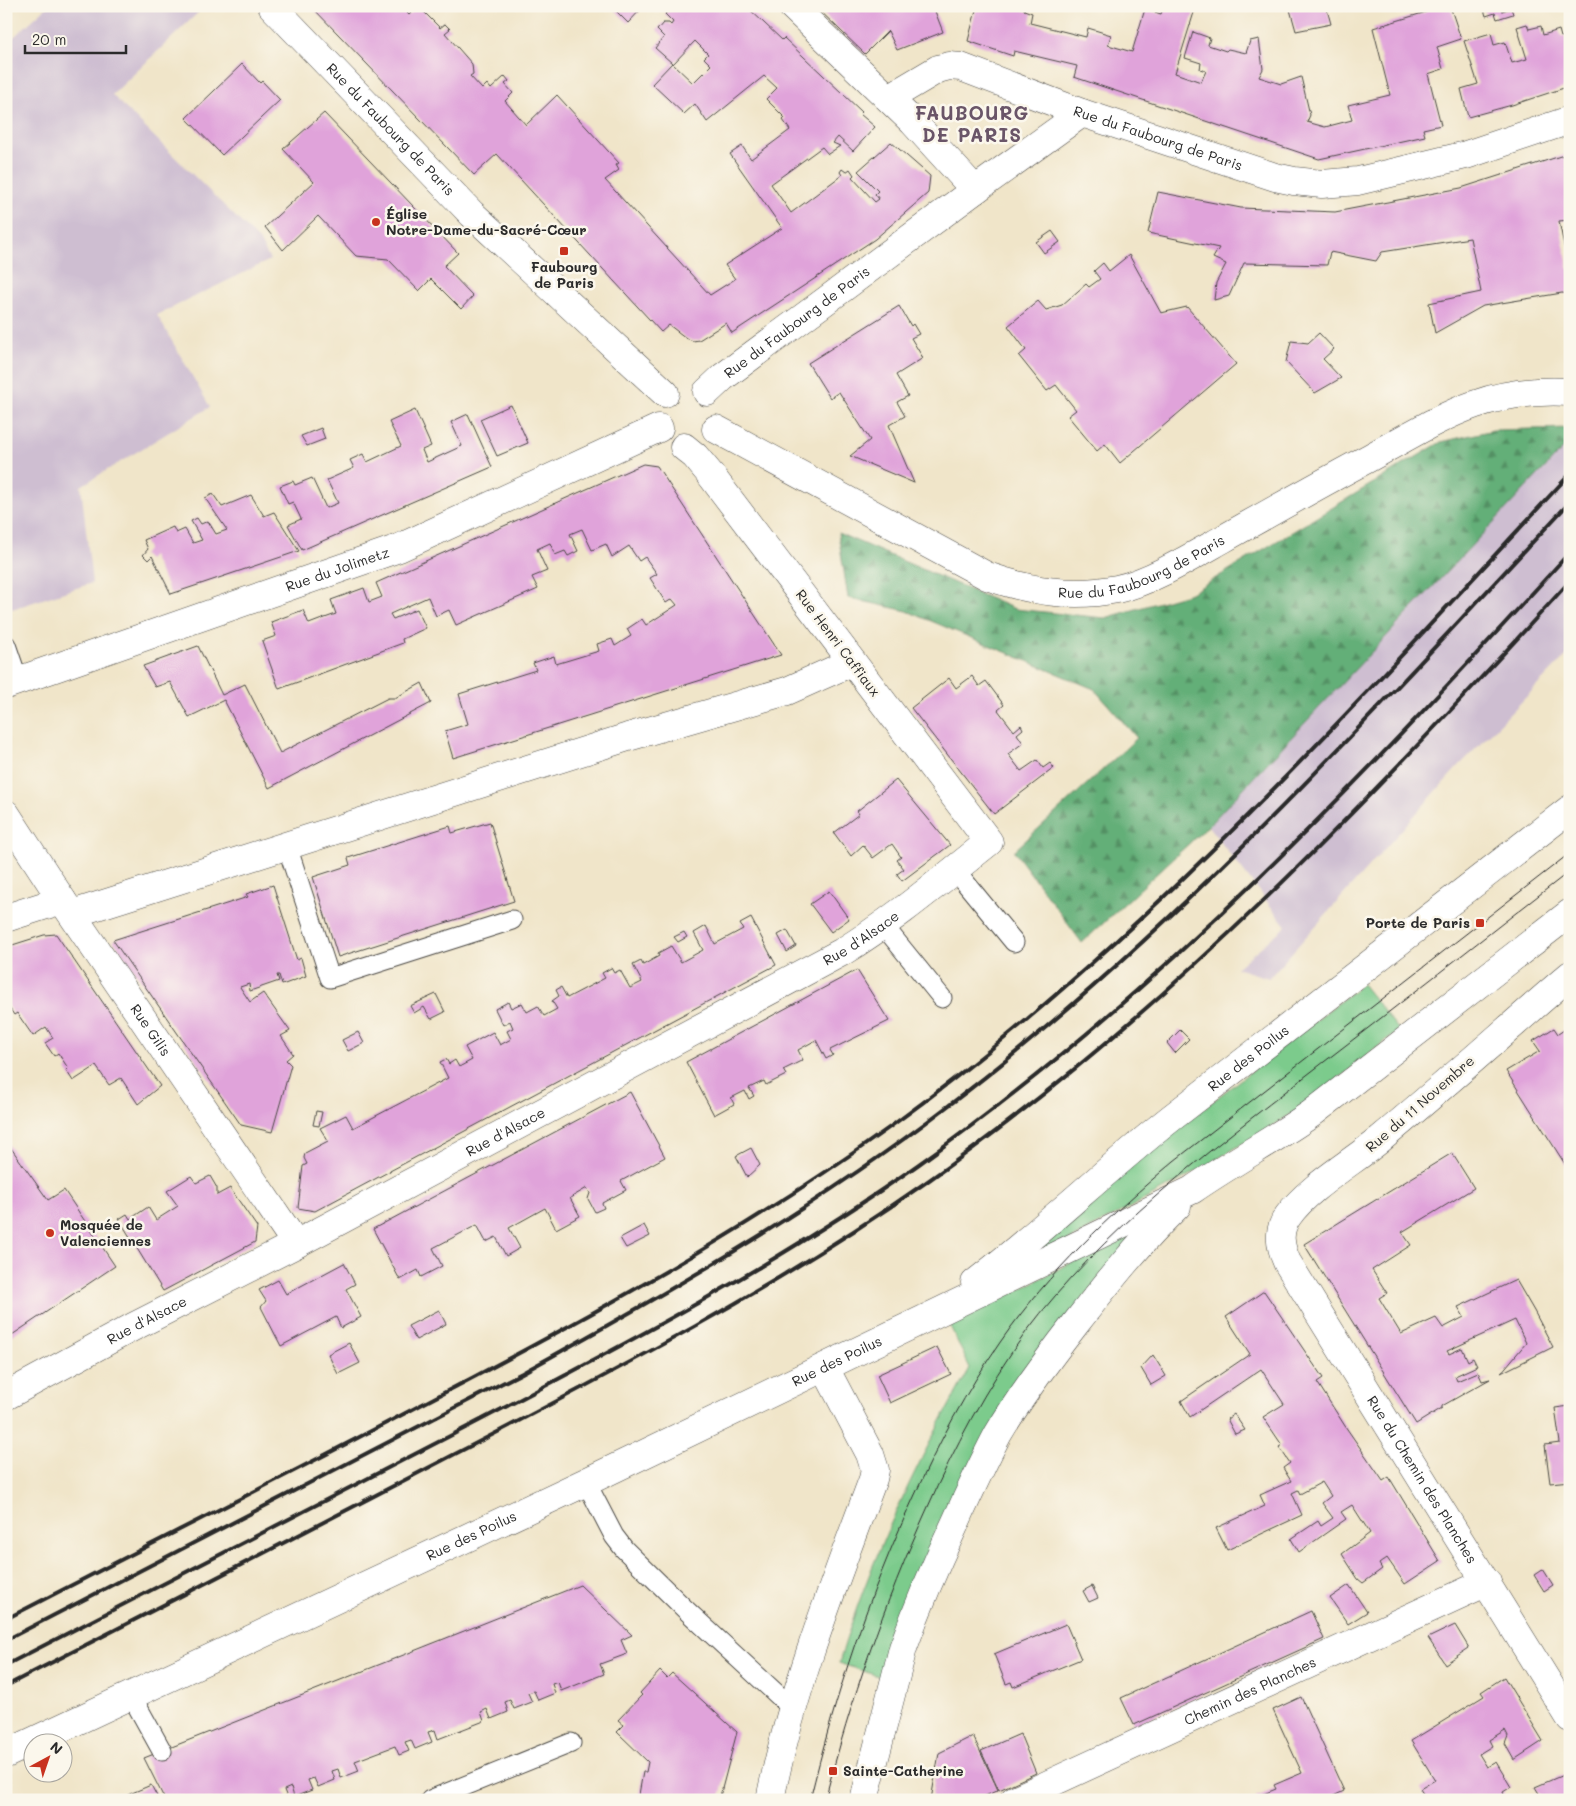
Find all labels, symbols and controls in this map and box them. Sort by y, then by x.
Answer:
scale bar [25,22,126,54]
text: 20 m [32,29,66,49]
street label: Rue du Faubourg de Paris [323,58,459,199]
district label: FAUBOURG DE PARIS [915,100,1029,147]
street label: Rue du Faubourg de Paris [1071,101,1245,175]
place label: Église Notre-Dame-du-Sacré-Cœur [386,204,587,239]
marker: Église Notre-Dame-du-Sacré-Cœur [370,216,382,228]
marker: Faubourg de Paris [558,245,570,257]
place label: Faubourg de Paris [531,257,597,292]
street label: Rue du Faubourg de Paris [720,261,873,382]
street label: Rue du Faubourg de Paris [1058,530,1228,602]
street label: Rue du Jolimetz [283,542,392,596]
street label: Rue Henri Caffiaux [792,585,885,700]
street label: Rue d'Alsace [819,906,903,970]
place label: Porte de Paris [1366,913,1470,932]
marker: Porte de Paris [1474,917,1486,929]
street label: Rue Gilis [126,1000,175,1060]
street label: Rue des Poilus [1204,1020,1293,1095]
street label: Rue du 11 Novembre [1361,1051,1478,1156]
street label: Rue d'Alsace [462,1103,548,1161]
place label: Mosquée de Valenciennes [60,1215,151,1250]
marker: Mosquée de Valenciennes [44,1227,56,1239]
street label: Rue d'Alsace [103,1291,190,1348]
street label: Rue des Poilus [788,1331,885,1391]
street label: Rue du Chemin des Planches [1363,1392,1482,1567]
street label: Rue des Poilus [423,1506,519,1565]
street label: Chemin des Planches [1181,1652,1319,1729]
north arrow [22,1734,72,1784]
text: N [46,1737,67,1758]
place label: Sainte-Catherine [843,1761,964,1780]
marker: Sainte-Catherine [827,1765,839,1777]

